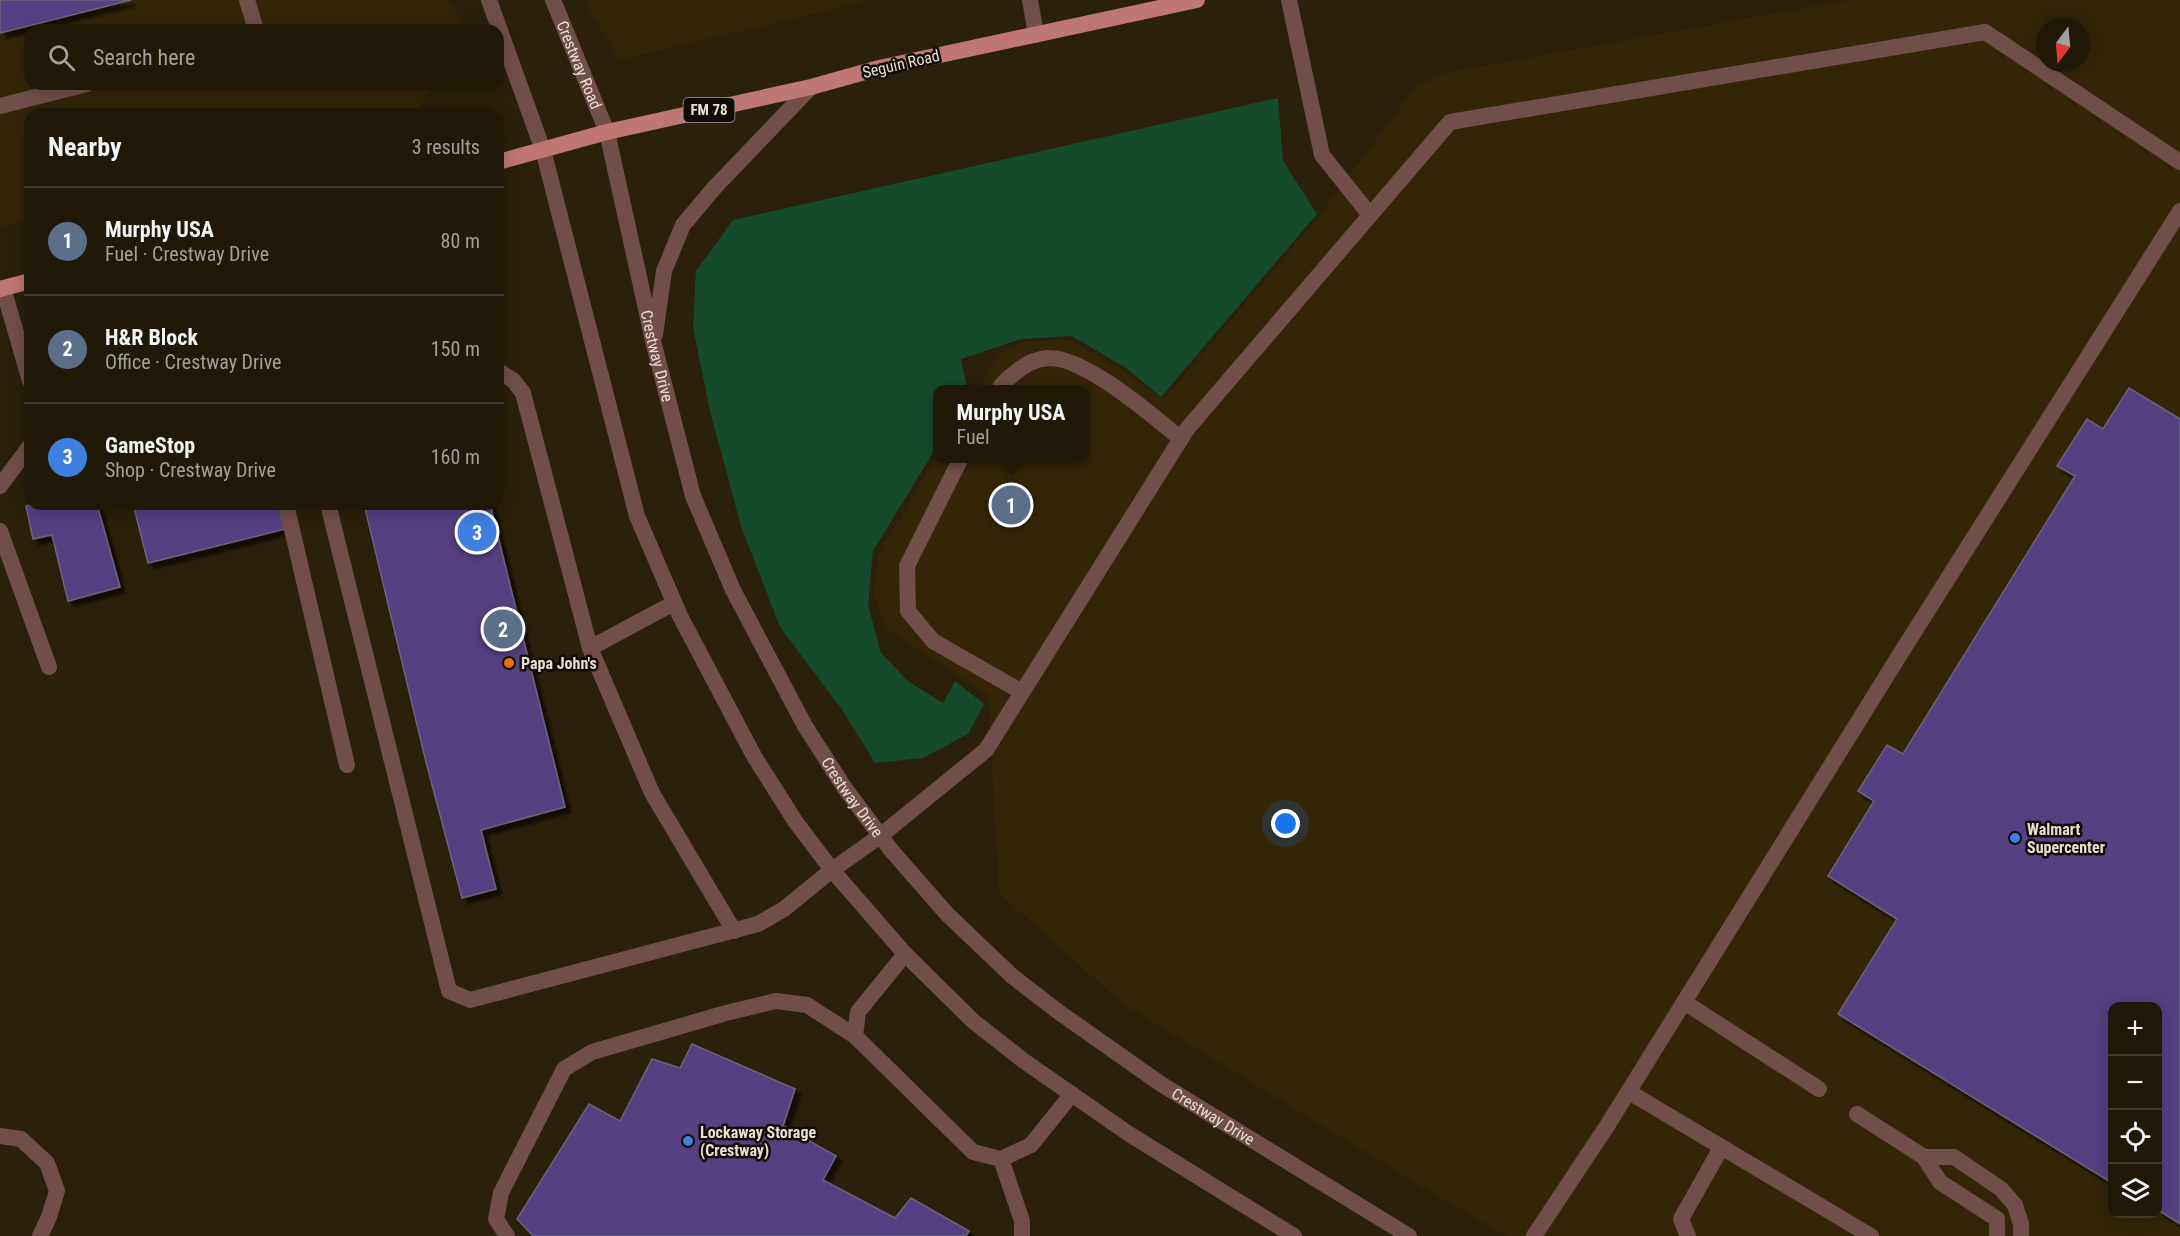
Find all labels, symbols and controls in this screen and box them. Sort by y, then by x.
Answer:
street label: Crestway Road [553,18,606,112]
north arrow [2036,18,2090,72]
search box [24,24,504,90]
icon: search [45,41,78,74]
text: Search here [93,45,195,70]
street label: Seguin Road [861,46,941,82]
road number: FM 78 [684,98,734,122]
text: Nearby [48,132,122,162]
text: 3 results [412,135,480,159]
text: Murphy USA [105,217,214,242]
text: 1 [62,229,73,253]
text: 80 m [441,229,480,253]
text: Fuel · Crestway Drive [105,242,269,266]
street label: Crestway Drive [637,308,678,404]
text: H&R Block [105,325,198,350]
text: 2 [62,337,73,361]
text: 150 m [431,337,480,361]
text: Office · Crestway Drive [105,350,282,374]
popup [933,385,1089,463]
text: Murphy USA [957,400,1065,425]
text: Fuel [957,425,990,449]
text: GameStop [105,433,195,458]
text: 3 [62,445,73,469]
text: 160 m [431,445,480,469]
text: Shop · Crestway Drive [105,458,276,482]
pin: 1 [992,482,1030,528]
pin: 3 [458,510,496,554]
pin: 2 [484,606,522,652]
place label: Papa John's [521,654,597,673]
marker: Papa John's [502,656,516,670]
street label: Crestway Drive [818,753,887,840]
your location [1271,809,1300,838]
place label: Walmart Supercenter [2027,820,2105,857]
marker: Walmart Supercenter [2008,831,2022,845]
map controls [2108,1002,2162,1218]
button: + [2108,1002,2162,1056]
button: − [2108,1056,2162,1110]
street label: Crestway Drive [1168,1083,1258,1149]
button: locate [2108,1110,2162,1164]
place label: Lockaway Storage (Crestway) [700,1123,816,1160]
marker: Lockaway Storage (Crestway) [681,1134,695,1148]
button: layers [2108,1164,2162,1218]

